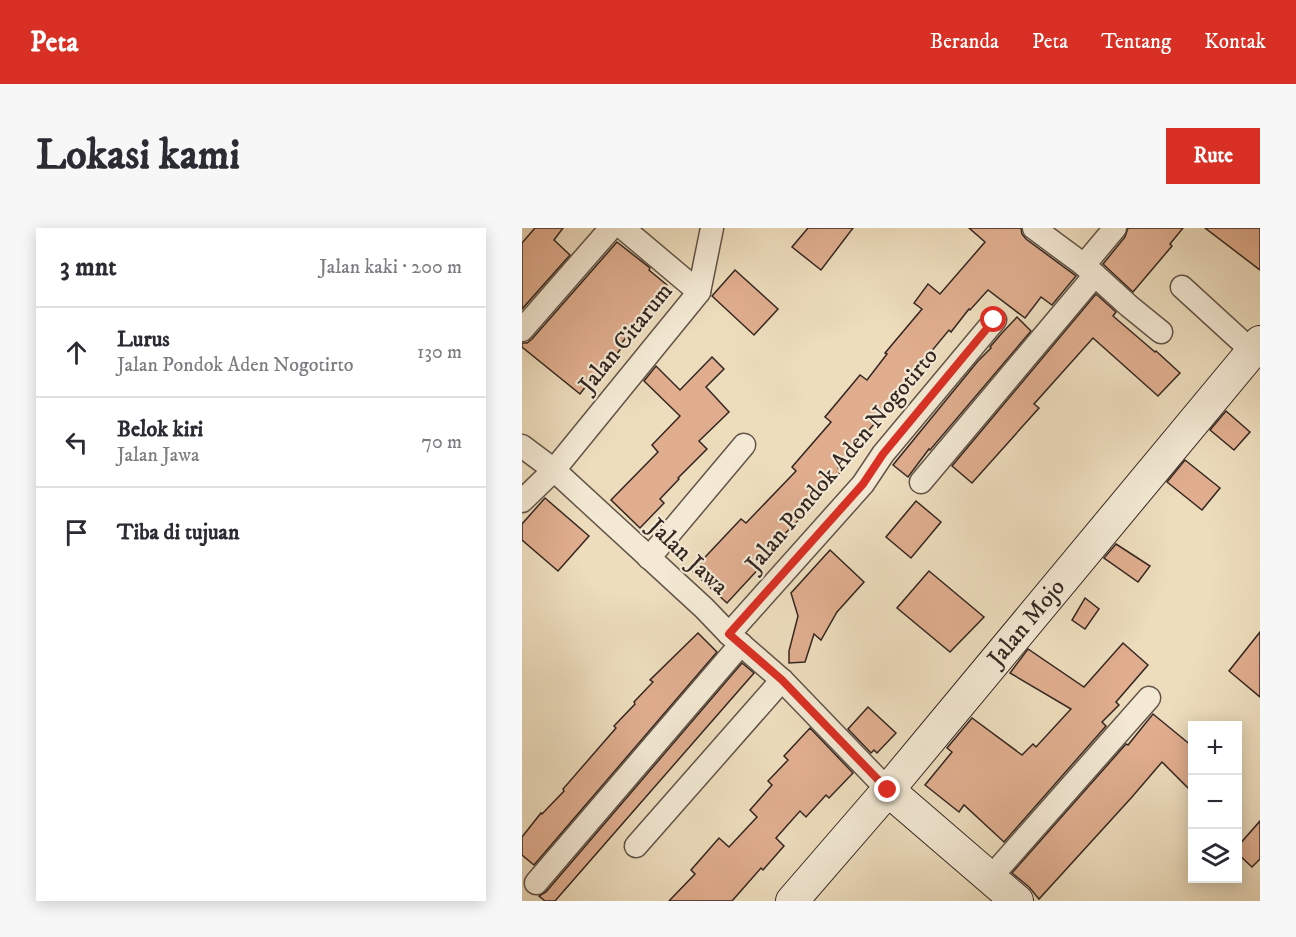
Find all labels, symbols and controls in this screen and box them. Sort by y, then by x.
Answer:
text: Peta [30,25,78,60]
text: Beranda [930,29,999,55]
text: Peta [1032,29,1068,55]
text: Tentang [1101,29,1171,55]
text: Kontak [1204,29,1266,55]
button: Rute [1166,128,1260,184]
text: Lokasi kami [36,130,240,182]
text: 3 mnt [60,251,117,284]
text: Jalan kaki · 200 m [319,255,462,280]
street label: Jalan Citarum [571,277,679,401]
route start [980,306,1006,332]
text: Lurus [117,326,170,353]
icon: ahead [60,336,93,369]
text: 130 m [417,340,462,365]
street label: Jalan Pondok Aden Nogotirto [738,342,945,580]
text: Jalan Pondok Aden Nogotirto [117,353,354,378]
text: Belok kiri [117,416,203,443]
icon: left [60,426,93,459]
text: 70 m [421,430,462,455]
text: Jalan Jawa [117,443,200,468]
street label: Jalan Jawa [640,511,735,602]
icon: arrive [60,516,93,549]
text: Tiba di tujuan [117,519,239,546]
street label: Jalan Mojo [980,573,1072,674]
map controls [1188,721,1242,883]
button: + [1188,721,1242,775]
button: − [1188,775,1242,829]
route end [874,776,900,802]
button: layers [1188,829,1242,883]

